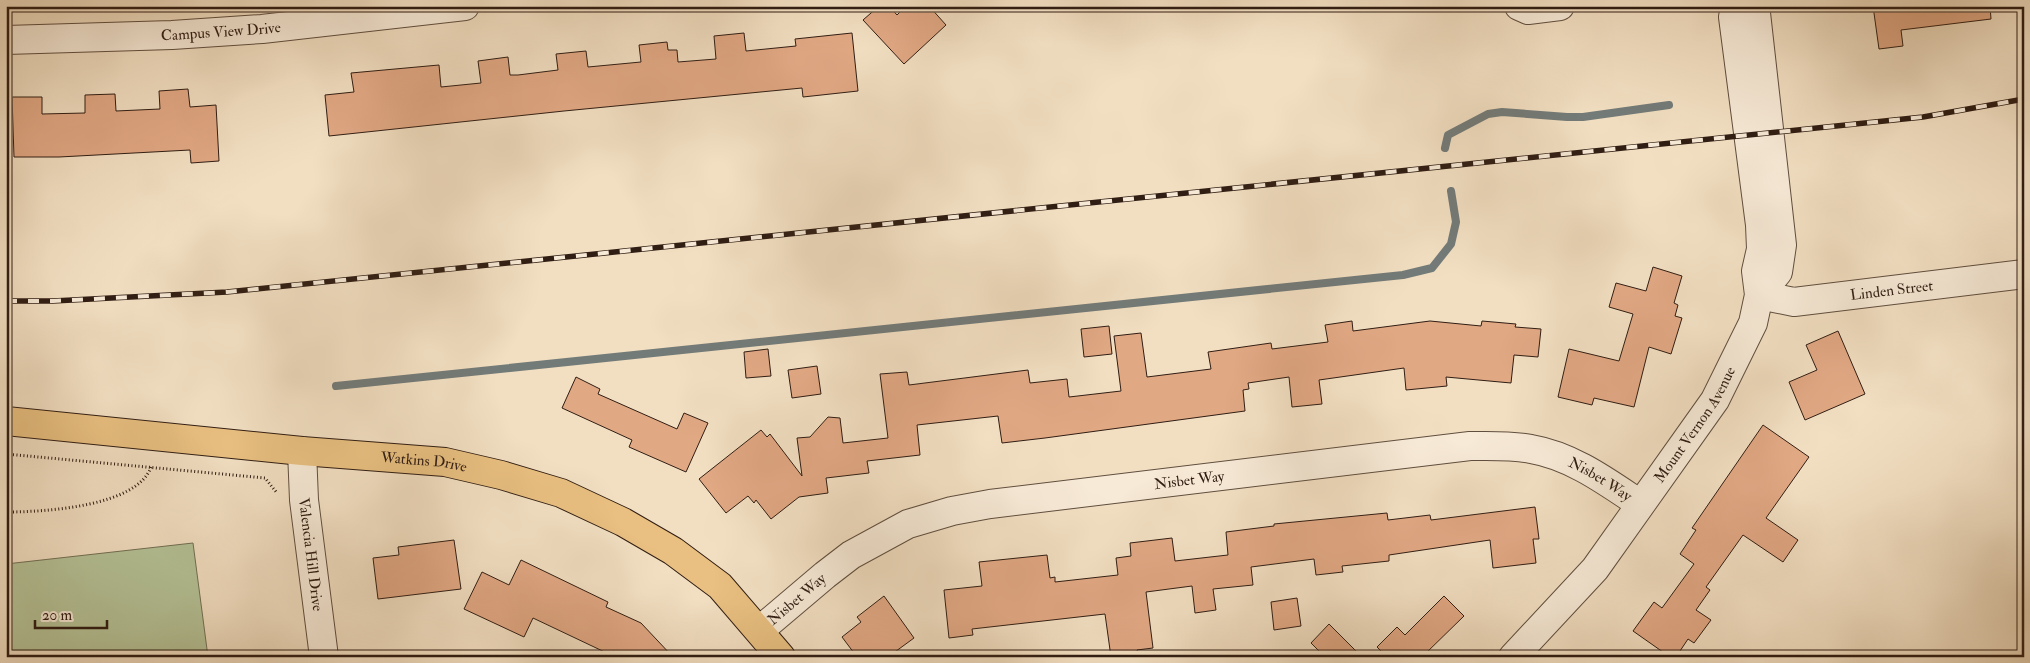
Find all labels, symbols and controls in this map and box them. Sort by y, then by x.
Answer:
street label: Campus View Drive [161,17,282,45]
street label: Linden Street [1849,276,1934,305]
street label: Mount Vernon Avenue [1650,363,1740,486]
street label: Watkins Drive [379,448,469,476]
street label: Nisbet Way [1565,453,1636,506]
street label: Nisbet Way [1153,466,1226,494]
street label: Valencia Hill Drive [294,497,328,612]
street label: Nisbet Way [763,569,830,629]
scale bar [35,598,108,630]
text: 20 m [42,606,72,625]

